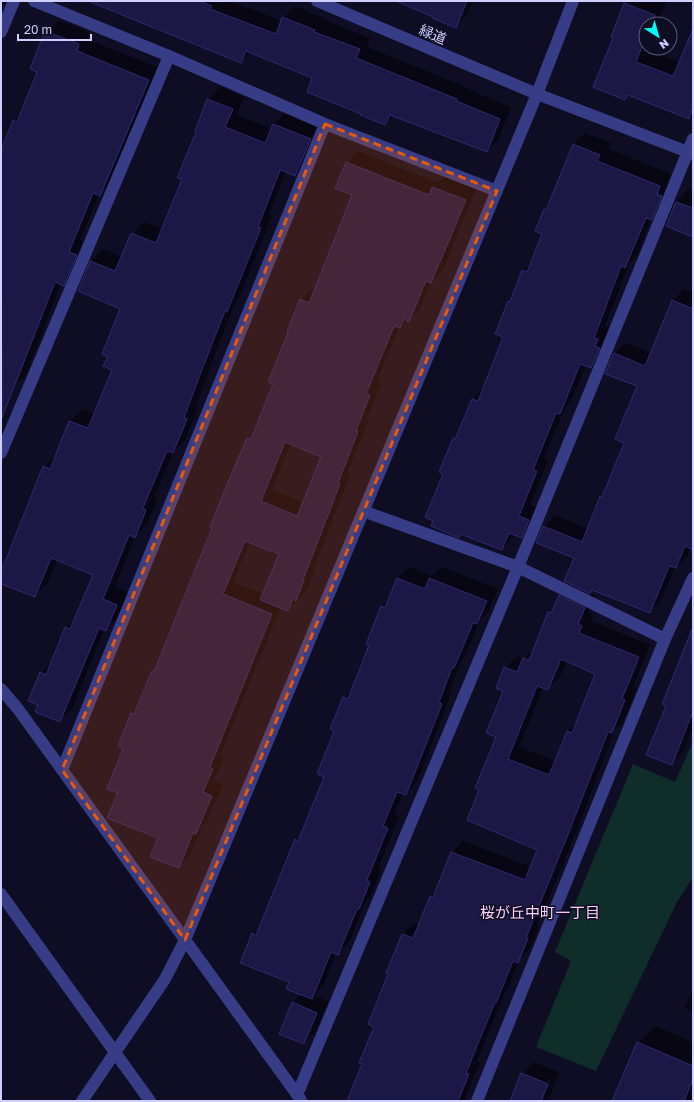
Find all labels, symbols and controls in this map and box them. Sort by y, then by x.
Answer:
scale bar [18,16,91,42]
north arrow [638,16,678,56]
street label: 緑道 [417,21,449,47]
text: 20 m [24,22,52,37]
text: N [657,37,672,52]
district label: 桜が丘中町一丁目 [480,903,600,921]

